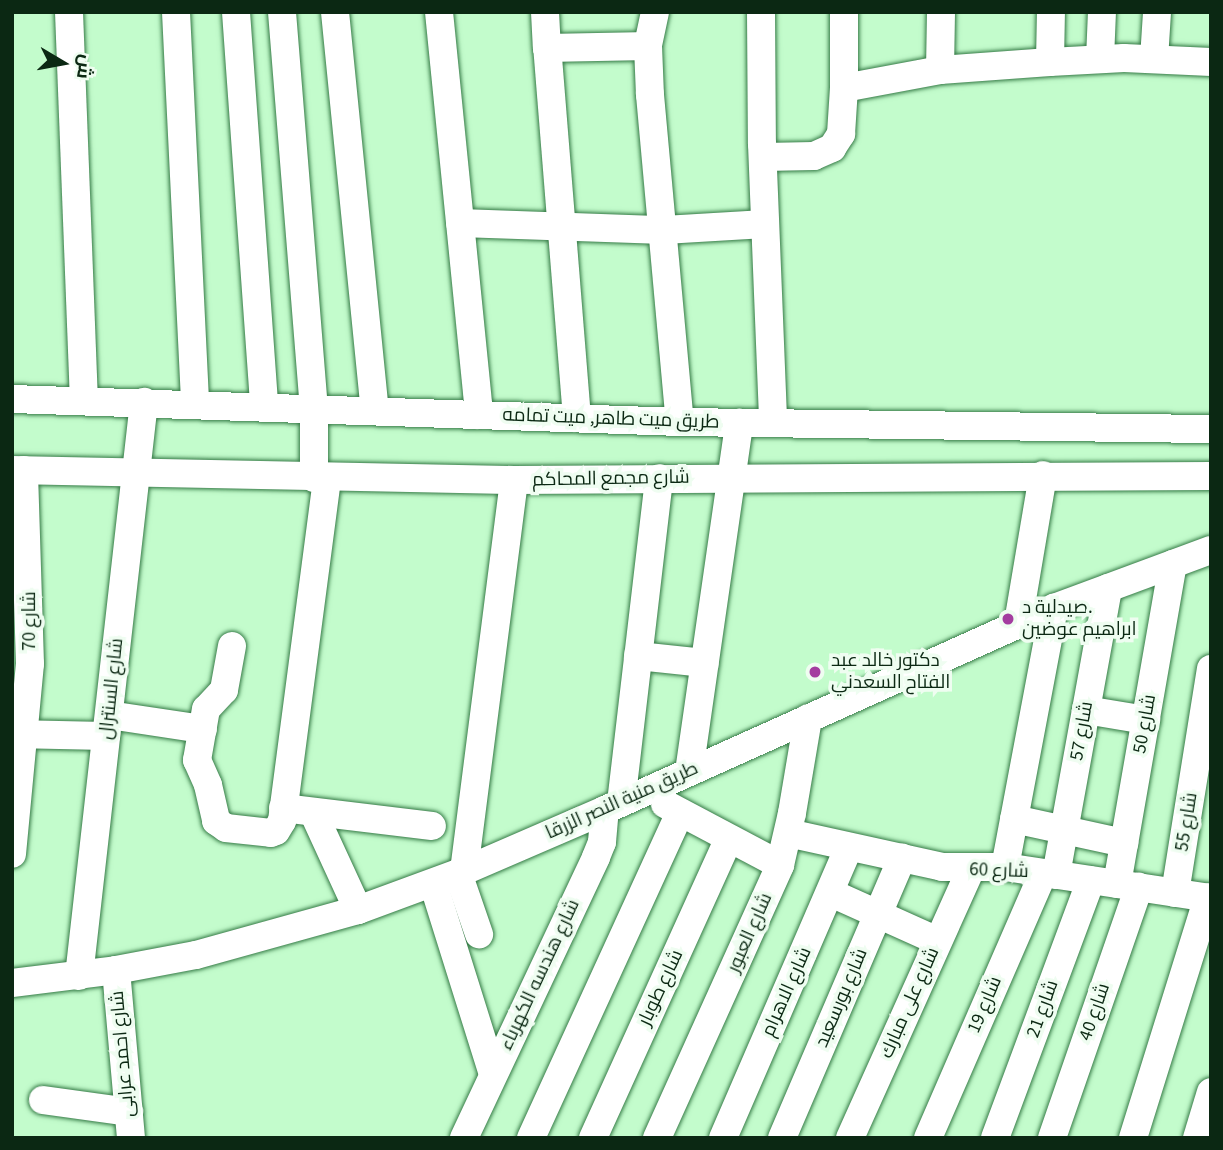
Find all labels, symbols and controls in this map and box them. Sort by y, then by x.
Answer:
north arrow [28,28,98,98]
text: ش [69,52,100,81]
street label: طريق ميت طاهر, ميت تمامه [502,404,720,434]
street label: شارع مجمع المحاكم [532,466,690,492]
street label: شارع 70 [19,591,41,651]
place label: صيدلية د. ابراهيم عوضين [1022,597,1137,641]
marker: صيدلية د. ابراهيم عوضين [1000,611,1016,627]
street label: شارع السنترال [95,637,129,741]
place label: دكتور خالد عبد الفتاح السعدني [831,650,950,694]
marker: دكتور خالد عبد الفتاح السعدني [805,662,825,682]
street label: شارع 50 [1129,693,1161,755]
street label: شارع 57 [1066,700,1098,762]
street label: طريق منية النصر الزرقا [542,757,702,845]
street label: شارع 55 [1171,791,1203,853]
street label: شارع 60 [969,859,1029,883]
street label: شارع العبور [722,890,778,976]
street label: شارع هندسه الكهرباء [495,896,585,1054]
street label: شارع الاهرام [757,944,817,1040]
street label: شارع على مبارك [875,944,945,1062]
street label: شارع بورسعيد [811,945,873,1051]
street label: شارع طوبار [633,946,689,1030]
street label: شارع 19 [963,973,1007,1037]
street label: شارع 21 [1022,977,1064,1041]
street label: شارع 40 [1075,980,1115,1044]
street label: شارع احمد عرابى [106,990,140,1118]

